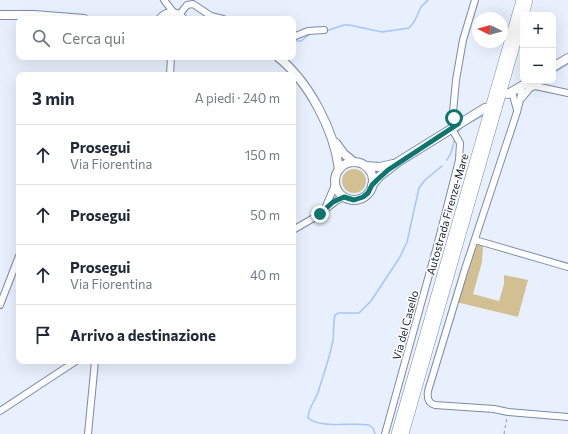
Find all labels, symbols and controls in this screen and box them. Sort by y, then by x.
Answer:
north arrow [472,12,508,48]
map controls [520,12,556,84]
button: + [520,12,556,48]
search box [16,16,296,60]
icon: search [30,27,52,49]
text: Cerca qui [62,29,125,47]
button: − [520,48,556,84]
text: 3 min [32,88,75,109]
text: A piedi · 240 m [195,90,280,106]
route start [445,109,463,127]
text: Prosegui [70,138,130,156]
icon: ahead [32,144,54,166]
text: 150 m [245,147,280,163]
street label: Autostrada Firenze-Mare [423,152,471,276]
text: Via Fiorentina [70,156,152,172]
icon: ahead [32,204,54,226]
route end [311,205,329,223]
text: Prosegui [70,206,130,224]
text: 50 m [250,207,280,223]
text: Prosegui [70,258,130,276]
icon: ahead [32,264,54,286]
text: 40 m [250,267,280,283]
text: Via Fiorentina [70,276,152,292]
street label: Via del Casello [389,288,421,361]
icon: arrive [32,324,54,346]
text: Arrivo a destinazione [70,326,216,344]

